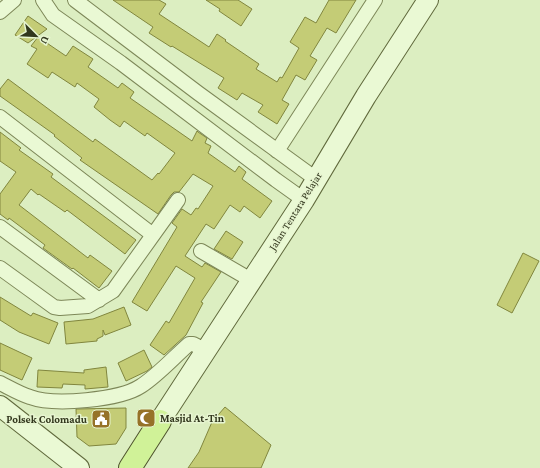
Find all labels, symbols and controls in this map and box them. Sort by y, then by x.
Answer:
north arrow [16,16,56,56]
text: U [38,34,52,46]
street label: Jalan Tentara Pelajar [266,170,325,254]
mosque icon: Masjid At-Tin [135,407,157,429]
public building icon: Polsek Colomadu [90,408,112,430]
place label: Masjid At-Tin [160,412,225,425]
place label: Polsek Colomadu [6,413,88,425]

